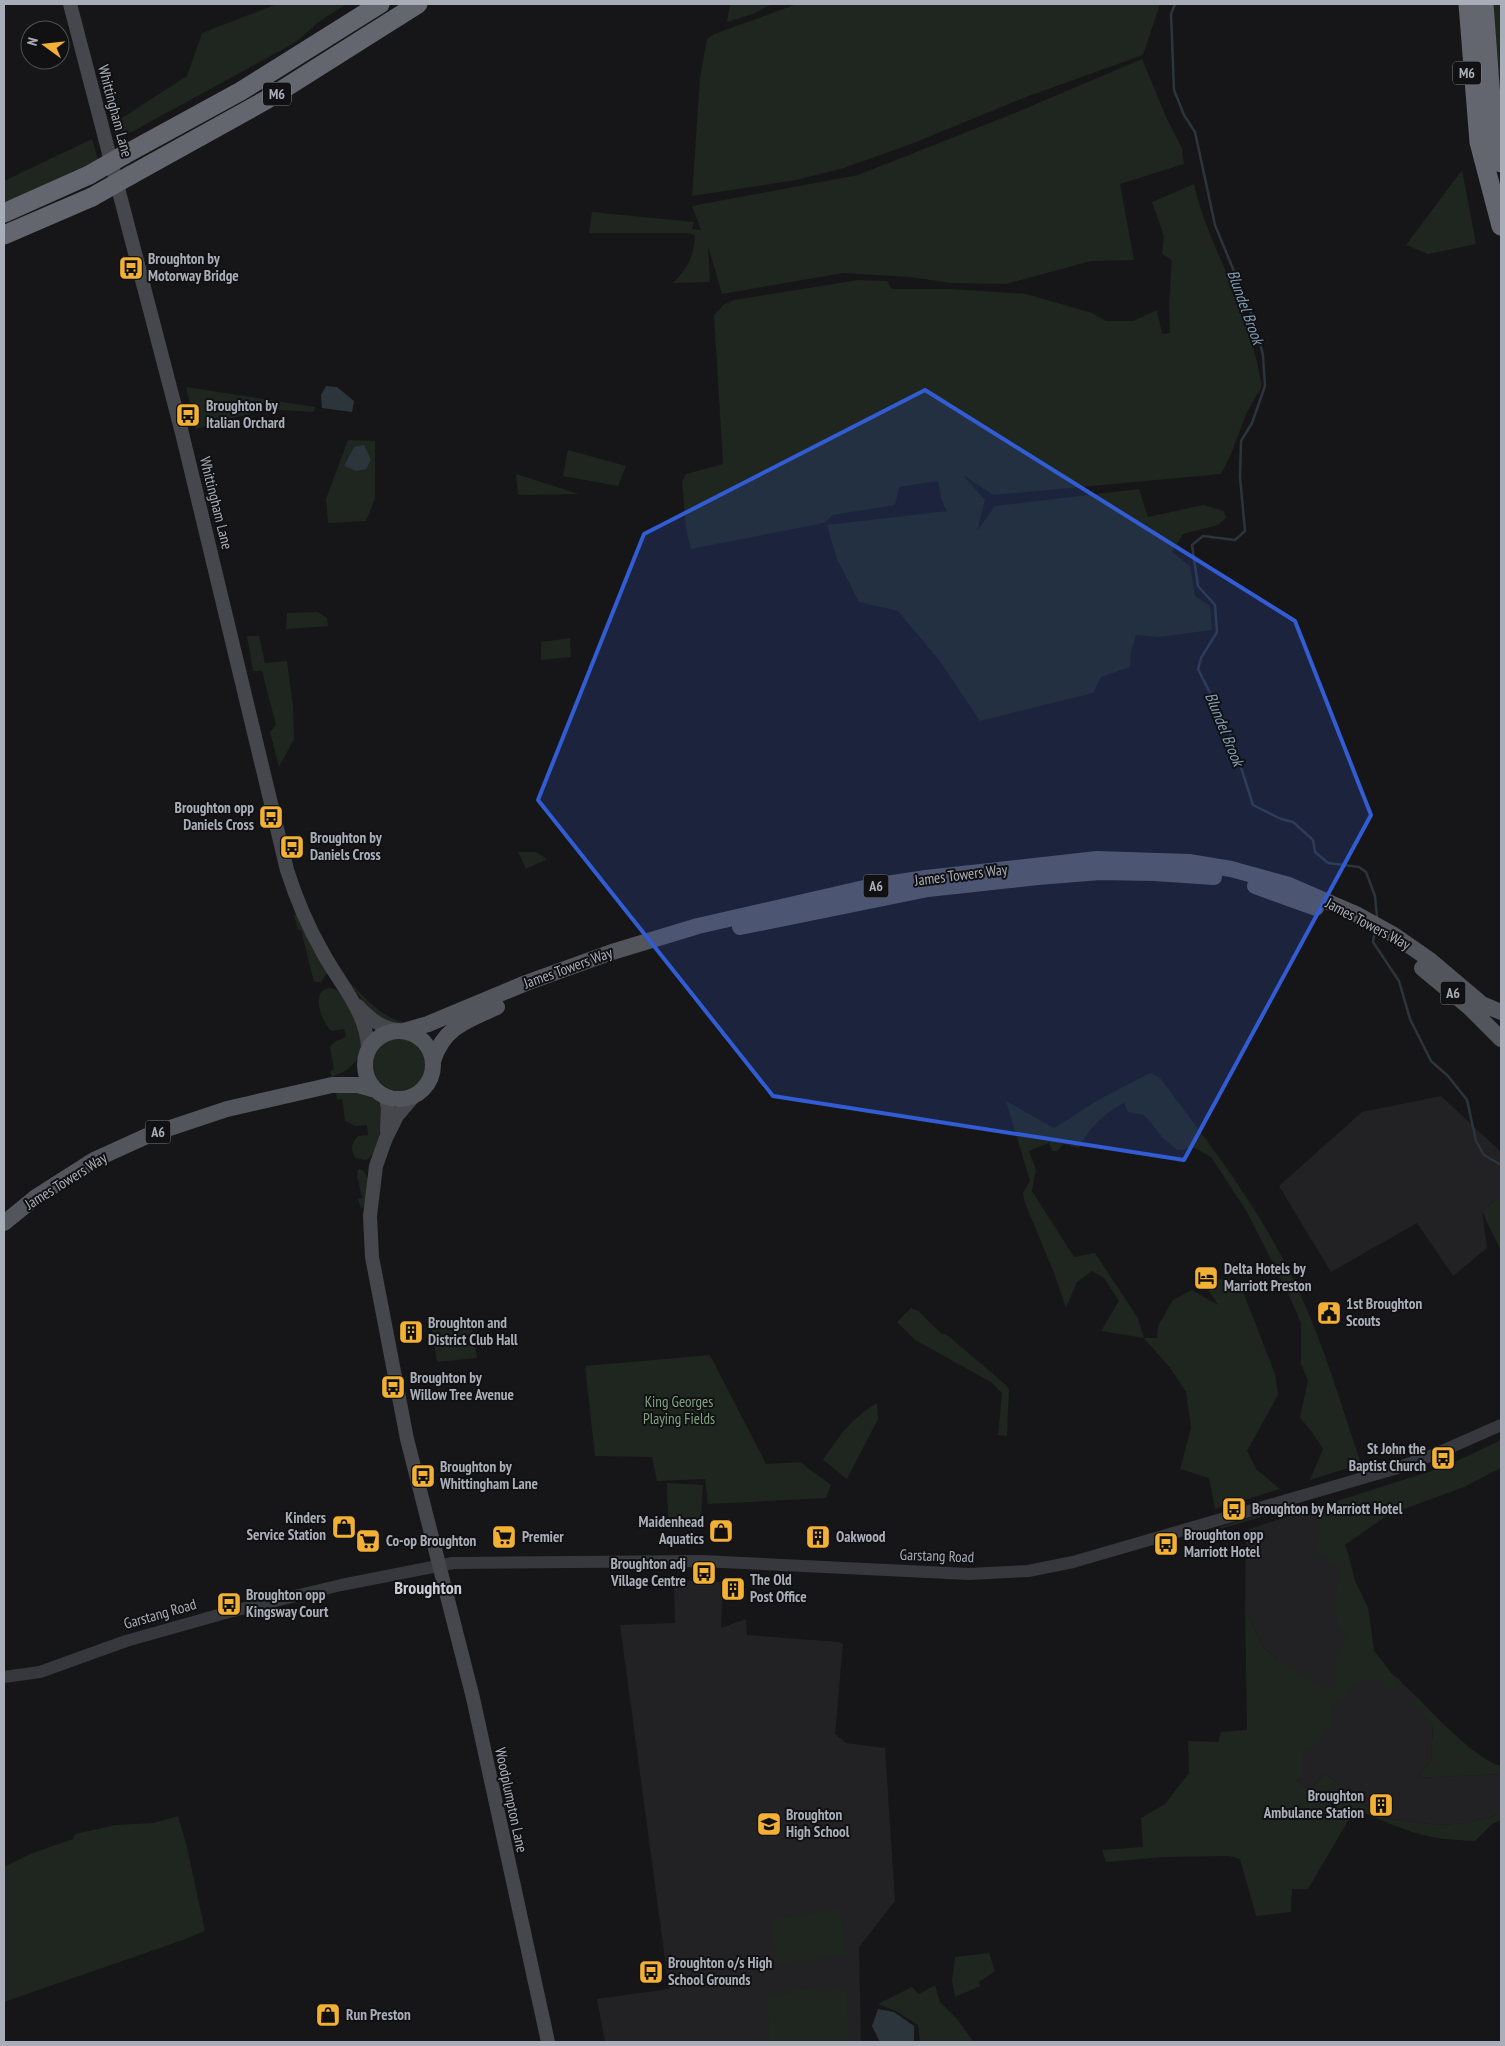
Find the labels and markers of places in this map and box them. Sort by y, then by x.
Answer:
place label: Broughton by Motorway Bridge [148,249,239,285]
bus stop icon: Broughton by Motorway Bridge [118,255,144,281]
place label: Broughton by Italian Orchard [206,396,285,432]
bus stop icon: Broughton by Italian Orchard [175,402,201,428]
place label: Broughton opp Daniels Cross [175,798,254,834]
bus stop icon: Broughton opp Daniels Cross [258,804,284,830]
place label: Broughton by Daniels Cross [310,828,383,864]
bus stop icon: Broughton by Daniels Cross [279,834,305,860]
place label: Delta Hotels by Marriott Preston [1224,1259,1312,1295]
hotel icon: Delta Hotels by Marriott Preston [1193,1265,1219,1291]
place label: 1st Broughton Scouts [1346,1294,1422,1330]
public building icon: 1st Broughton Scouts [1316,1300,1342,1326]
place label: Broughton and District Club Hall [428,1313,518,1349]
building icon: Broughton and District Club Hall [398,1319,424,1345]
place label: Broughton by Willow Tree Avenue [409,1368,514,1404]
bus stop icon: Broughton by Willow Tree Avenue [380,1374,406,1400]
place label: St John the Baptist Church [1349,1439,1426,1475]
bus stop icon: St John the Baptist Church [1430,1445,1456,1471]
place label: Broughton by Whittingham Lane [439,1457,538,1493]
bus stop icon: Broughton by Whittingham Lane [410,1463,436,1489]
bus stop icon: Broughton by Marriott Hotel [1221,1496,1247,1522]
place label: Broughton by Marriott Hotel [1252,1499,1403,1518]
place label: Kinders Service Station [246,1508,326,1544]
place label: Maidenhead Aquatics [639,1512,704,1548]
shop icon: Kinders Service Station [331,1514,357,1540]
shop icon: Maidenhead Aquatics [708,1518,734,1544]
supermarket icon: Premier [491,1524,517,1550]
building icon: Oakwood [805,1524,831,1550]
place label: Broughton opp Marriott Hotel [1184,1525,1264,1561]
place label: Premier [522,1527,564,1546]
place label: Oakwood [836,1527,886,1546]
supermarket icon: Co-op Broughton [355,1528,381,1554]
place label: Co-op Broughton [386,1531,477,1550]
bus stop icon: Broughton opp Marriott Hotel [1153,1531,1179,1557]
place label: Broughton adj Village Centre [610,1554,686,1590]
bus stop icon: Broughton adj Village Centre [691,1560,717,1586]
place label: The Old Post Office [750,1570,807,1606]
building icon: The Old Post Office [720,1576,746,1602]
place label: Broughton opp Kingsway Court [246,1585,329,1621]
bus stop icon: Broughton opp Kingsway Court [216,1591,242,1617]
place label: Broughton Ambulance Station [1263,1786,1364,1822]
building icon: Broughton Ambulance Station [1368,1792,1394,1818]
place label: Broughton High School [786,1805,850,1841]
school or university icon: Broughton High School [756,1811,782,1837]
place label: Broughton o/s High School Grounds [668,1953,773,1989]
bus stop icon: Broughton o/s High School Grounds [638,1959,664,1985]
shop icon: Run Preston [315,2002,341,2028]
place label: Run Preston [346,2005,411,2024]

